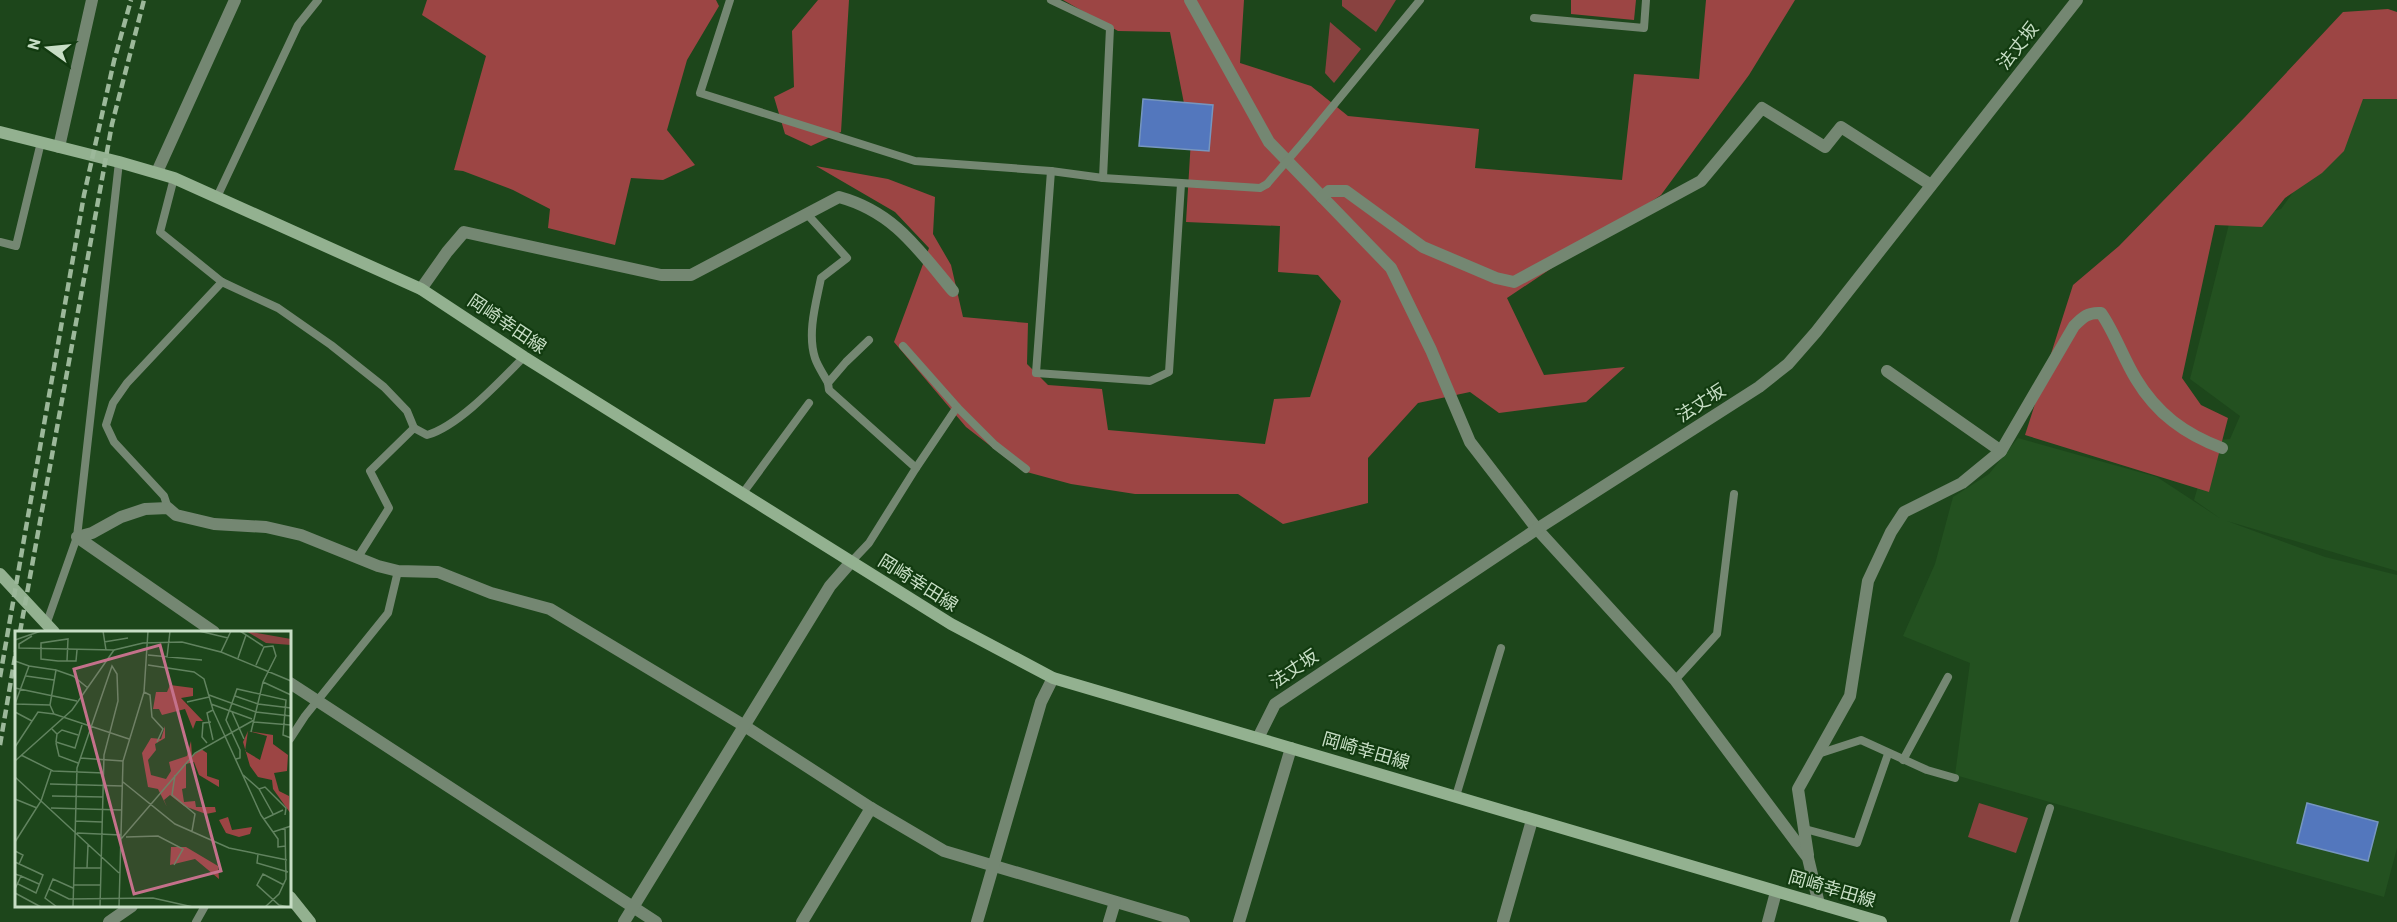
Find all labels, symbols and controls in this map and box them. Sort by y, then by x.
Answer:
street label: 法丈坂 [1992,17,2043,73]
north arrow [18,18,78,78]
text: N [22,36,44,52]
street label: 岡崎幸田線 [464,289,551,357]
street label: 法丈坂 [1672,378,1729,426]
street label: 岡崎幸田線 [875,549,963,615]
inset map [15,631,291,907]
street label: 法丈坂 [1265,644,1322,692]
street label: 岡崎幸田線 [1320,727,1413,773]
street label: 岡崎幸田線 [1786,865,1879,911]

